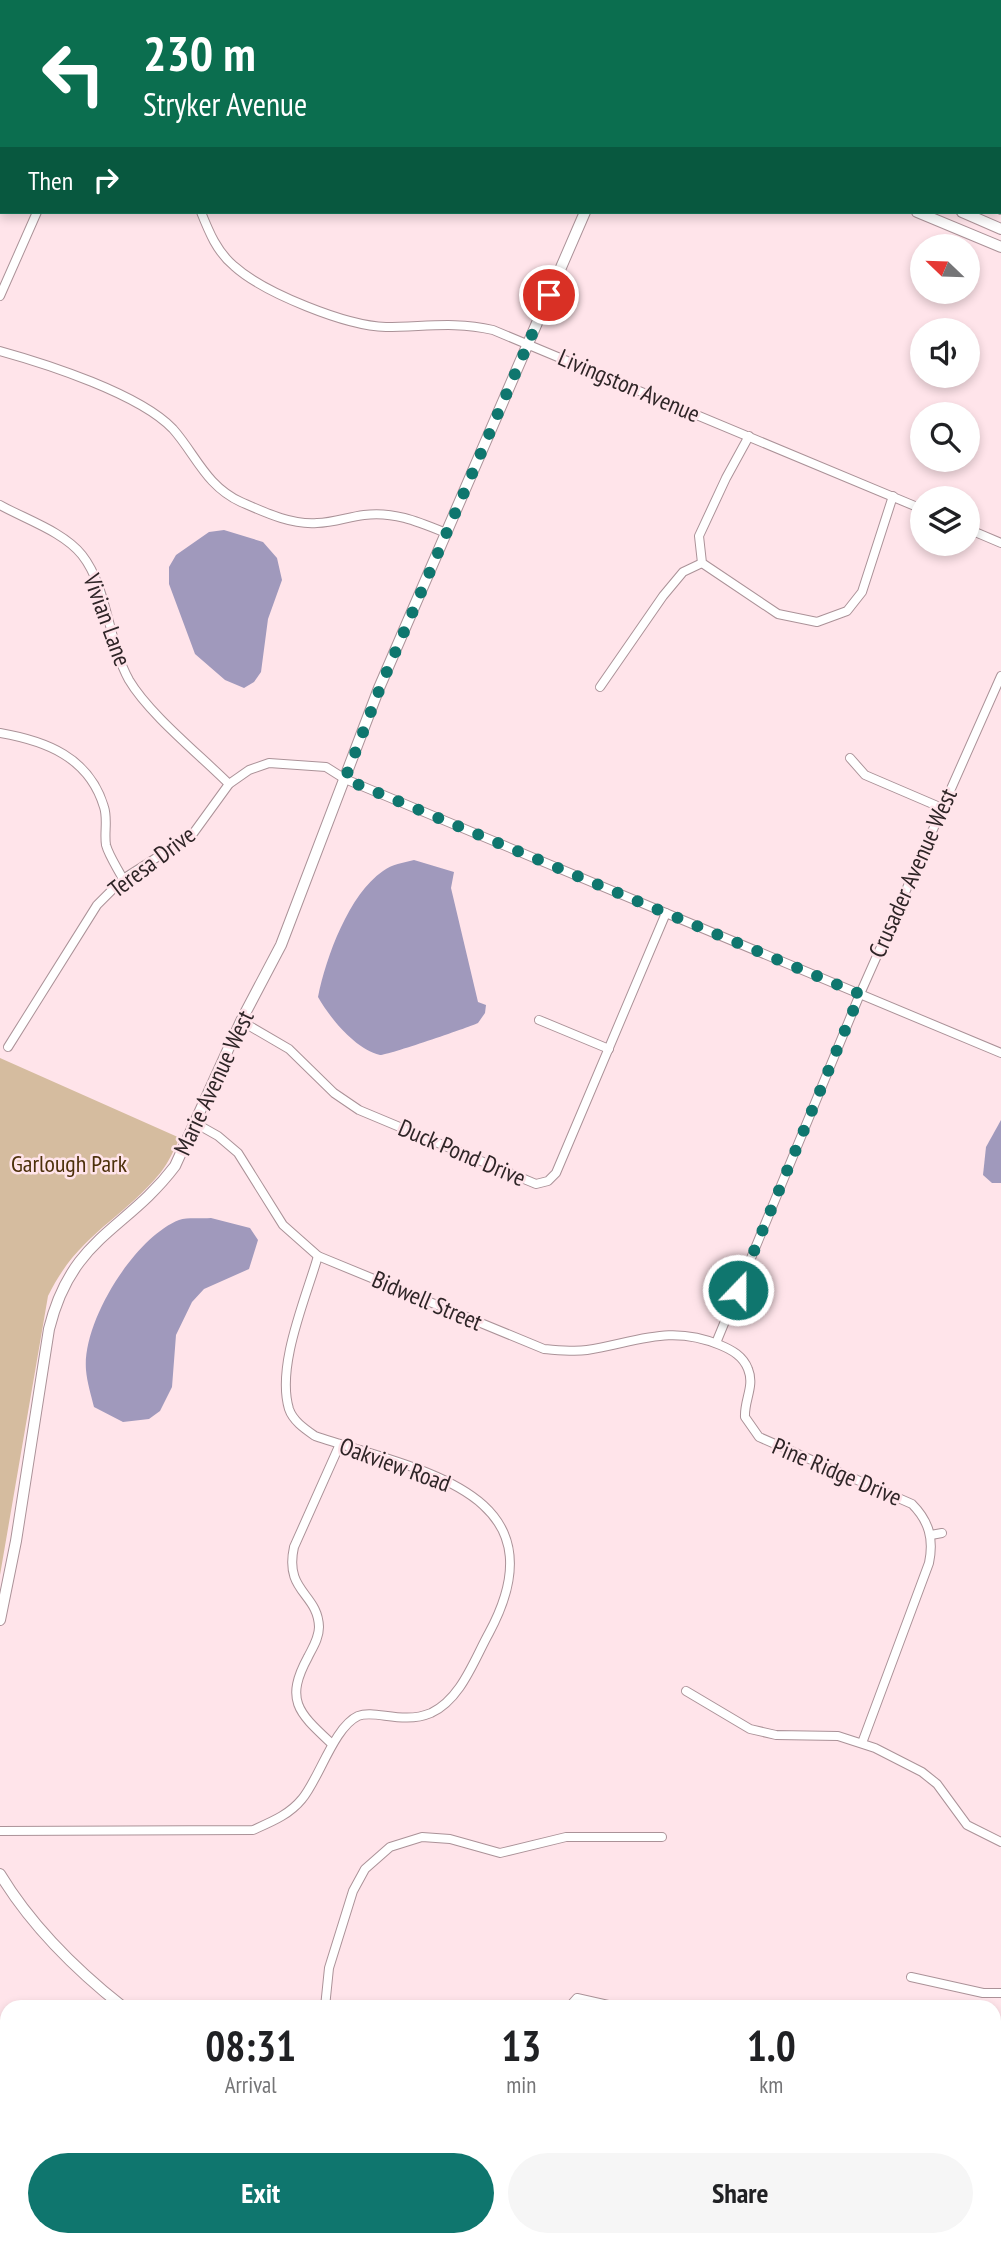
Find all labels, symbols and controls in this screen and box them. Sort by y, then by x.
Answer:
text: 230 m [143,21,256,85]
icon: left [28,28,119,119]
text: Stryker Avenue [143,83,307,125]
icon: right [87,161,125,199]
text: Then [28,164,73,197]
north arrow [910,234,980,304]
map controls [910,234,980,556]
pin [519,265,579,325]
icon: arrive [530,276,568,314]
button: sound [910,318,980,388]
street label: Livingston Avenue [554,342,705,429]
button: search [910,402,980,472]
button: layers [910,486,980,556]
street label: Vivian Lane [76,569,138,670]
street label: Crusader Avenue West [861,783,964,962]
street label: Teresa Drive [102,819,201,904]
street label: Marie Avenue West [166,1005,261,1160]
street label: Duck Pond Drive [394,1112,531,1193]
park label: Garlough Park [11,1148,128,1179]
position arrow [701,1253,775,1327]
street label: Bidwell Street [367,1263,487,1338]
street label: Oakview Road [335,1430,455,1499]
street label: Pine Ridge Drive [768,1430,907,1513]
text: 08:31 [205,2018,296,2073]
text: 13 [501,2018,541,2073]
text: 1.0 [747,2018,796,2073]
text: Arrival [225,2070,277,2099]
text: min [506,2070,536,2099]
text: km [759,2070,783,2099]
button: Exit [28,2153,494,2233]
button: Share [508,2153,973,2233]

